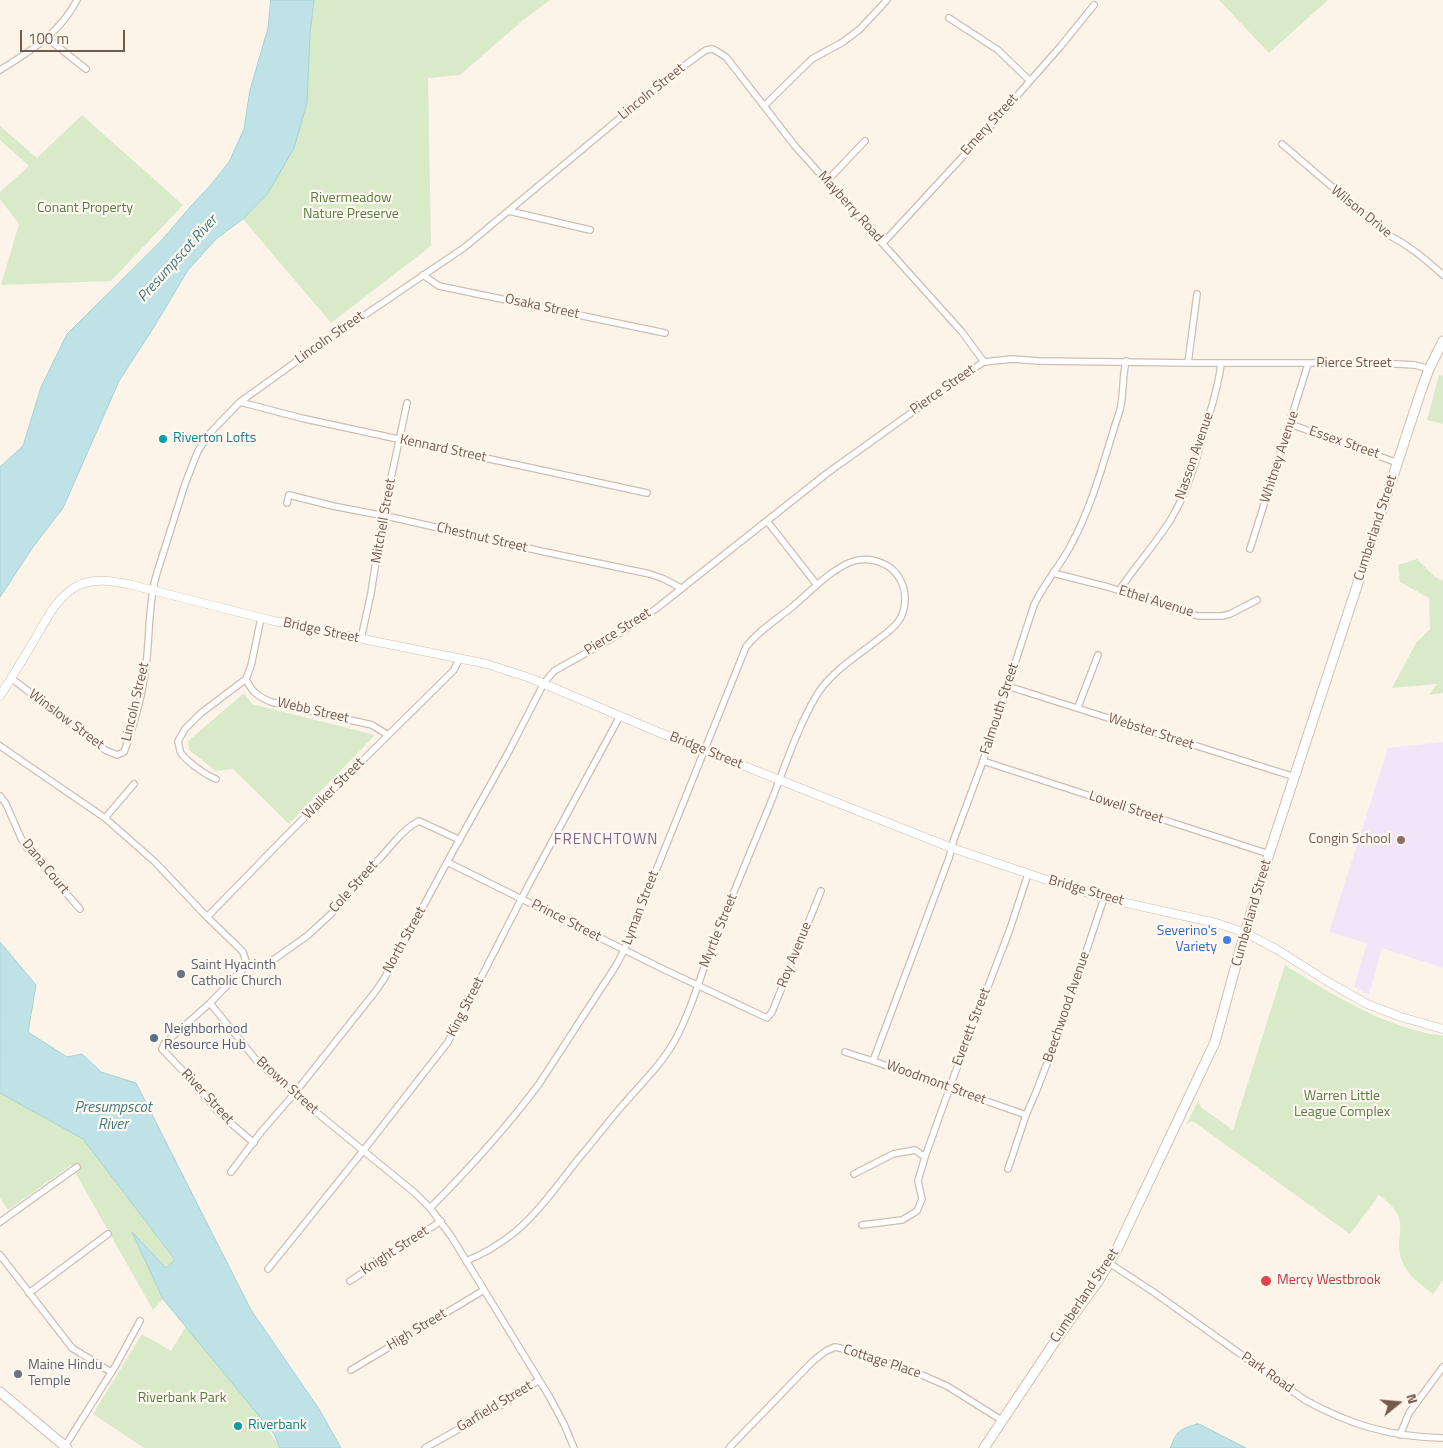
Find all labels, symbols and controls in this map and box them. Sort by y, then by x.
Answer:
scale bar [22,20,128,52]
text: 100 m [28,27,69,50]
street label: Lincoln Street [615,60,689,124]
street label: Emery Street [958,91,1022,159]
street label: Mayberry Road [814,168,886,246]
street label: Wilson Drive [1327,182,1395,242]
park label: Rivermeadow Nature Preserve [303,191,399,223]
park label: Conant Property [37,201,133,217]
water label: Presumpscot River [134,212,222,306]
street label: Osaka Street [503,291,581,323]
street label: Lincoln Street [292,308,368,368]
street label: Pierce Street [1316,356,1392,372]
street label: Pierce Street [907,361,979,419]
street label: Whitney Avenue [1257,409,1303,505]
street label: Nasson Avenue [1172,410,1218,502]
street label: Essex Street [1307,423,1381,463]
place label: Riverton Lofts [173,431,256,447]
street label: Kennard Street [398,432,488,466]
marker: Riverton Lofts [157,433,169,445]
street label: Cumberland Street [1351,473,1401,583]
street label: Mitchell Street [368,477,400,565]
street label: Chestnut Street [435,519,529,557]
street label: Ethel Avenue [1117,583,1195,621]
street label: Pierce Street [582,605,654,659]
street label: Bridge Street [281,615,361,647]
street label: Lincoln Street [119,661,153,743]
street label: Falmouth Street [977,661,1023,757]
street label: Winslow Street [25,686,107,754]
street label: Webb Street [276,695,350,727]
street label: Webster Street [1106,710,1196,754]
street label: Bridge Street [667,729,745,773]
street label: Walker Street [300,755,368,823]
street label: Lowell Street [1087,788,1165,828]
district label: FRENCHTOWN [552,831,660,849]
place label: Congin School [1309,832,1391,848]
marker: Congin School [1395,834,1407,846]
street label: Dana Court [18,836,72,898]
street label: Cole Street [326,857,382,917]
street label: Cumberland Street [1229,858,1275,968]
street label: Lyman Street [619,868,663,948]
street label: Bridge Street [1046,872,1126,910]
street label: Myrtle Street [697,892,741,970]
street label: Prince Street [528,896,604,946]
street label: North Street [380,904,430,976]
street label: Roy Avenue [774,920,816,990]
place label: Severino's Variety [1157,924,1217,956]
marker: Severino's Variety [1221,934,1233,946]
street label: Beechwood Avenue [1040,949,1094,1065]
place label: Saint Hyacinth Catholic Church [191,958,282,990]
marker: Saint Hyacinth Catholic Church [175,968,187,980]
street label: King Street [444,974,488,1040]
street label: Everett Street [949,986,995,1068]
place label: Neighborhood Resource Hub [164,1022,248,1054]
marker: Neighborhood Resource Hub [148,1032,160,1044]
street label: Brown Street [252,1054,322,1118]
street label: Woodmont Street [884,1057,988,1109]
street label: River Street [177,1066,237,1128]
park label: Warren Little League Complex [1294,1089,1390,1122]
water label: Presumpscot River [74,1099,152,1134]
street label: Knight Street [358,1223,432,1279]
street label: Cumberland Street [1047,1246,1123,1346]
place label: Mercy Westbrook [1277,1273,1381,1289]
marker: Mercy Westbrook [1259,1274,1273,1288]
street label: High Street [384,1306,450,1354]
street label: Cottage Place [841,1342,923,1382]
street label: Park Road [1238,1349,1296,1397]
place label: Maine Hindu Temple [28,1358,102,1390]
marker: Maine Hindu Temple [12,1368,24,1380]
street label: Garfield Street [454,1378,536,1436]
north arrow [1373,1378,1423,1428]
park label: Riverbank Park [138,1391,226,1407]
text: N [1401,1391,1424,1406]
place label: Riverbank [248,1418,307,1434]
marker: Riverbank [232,1420,244,1432]

